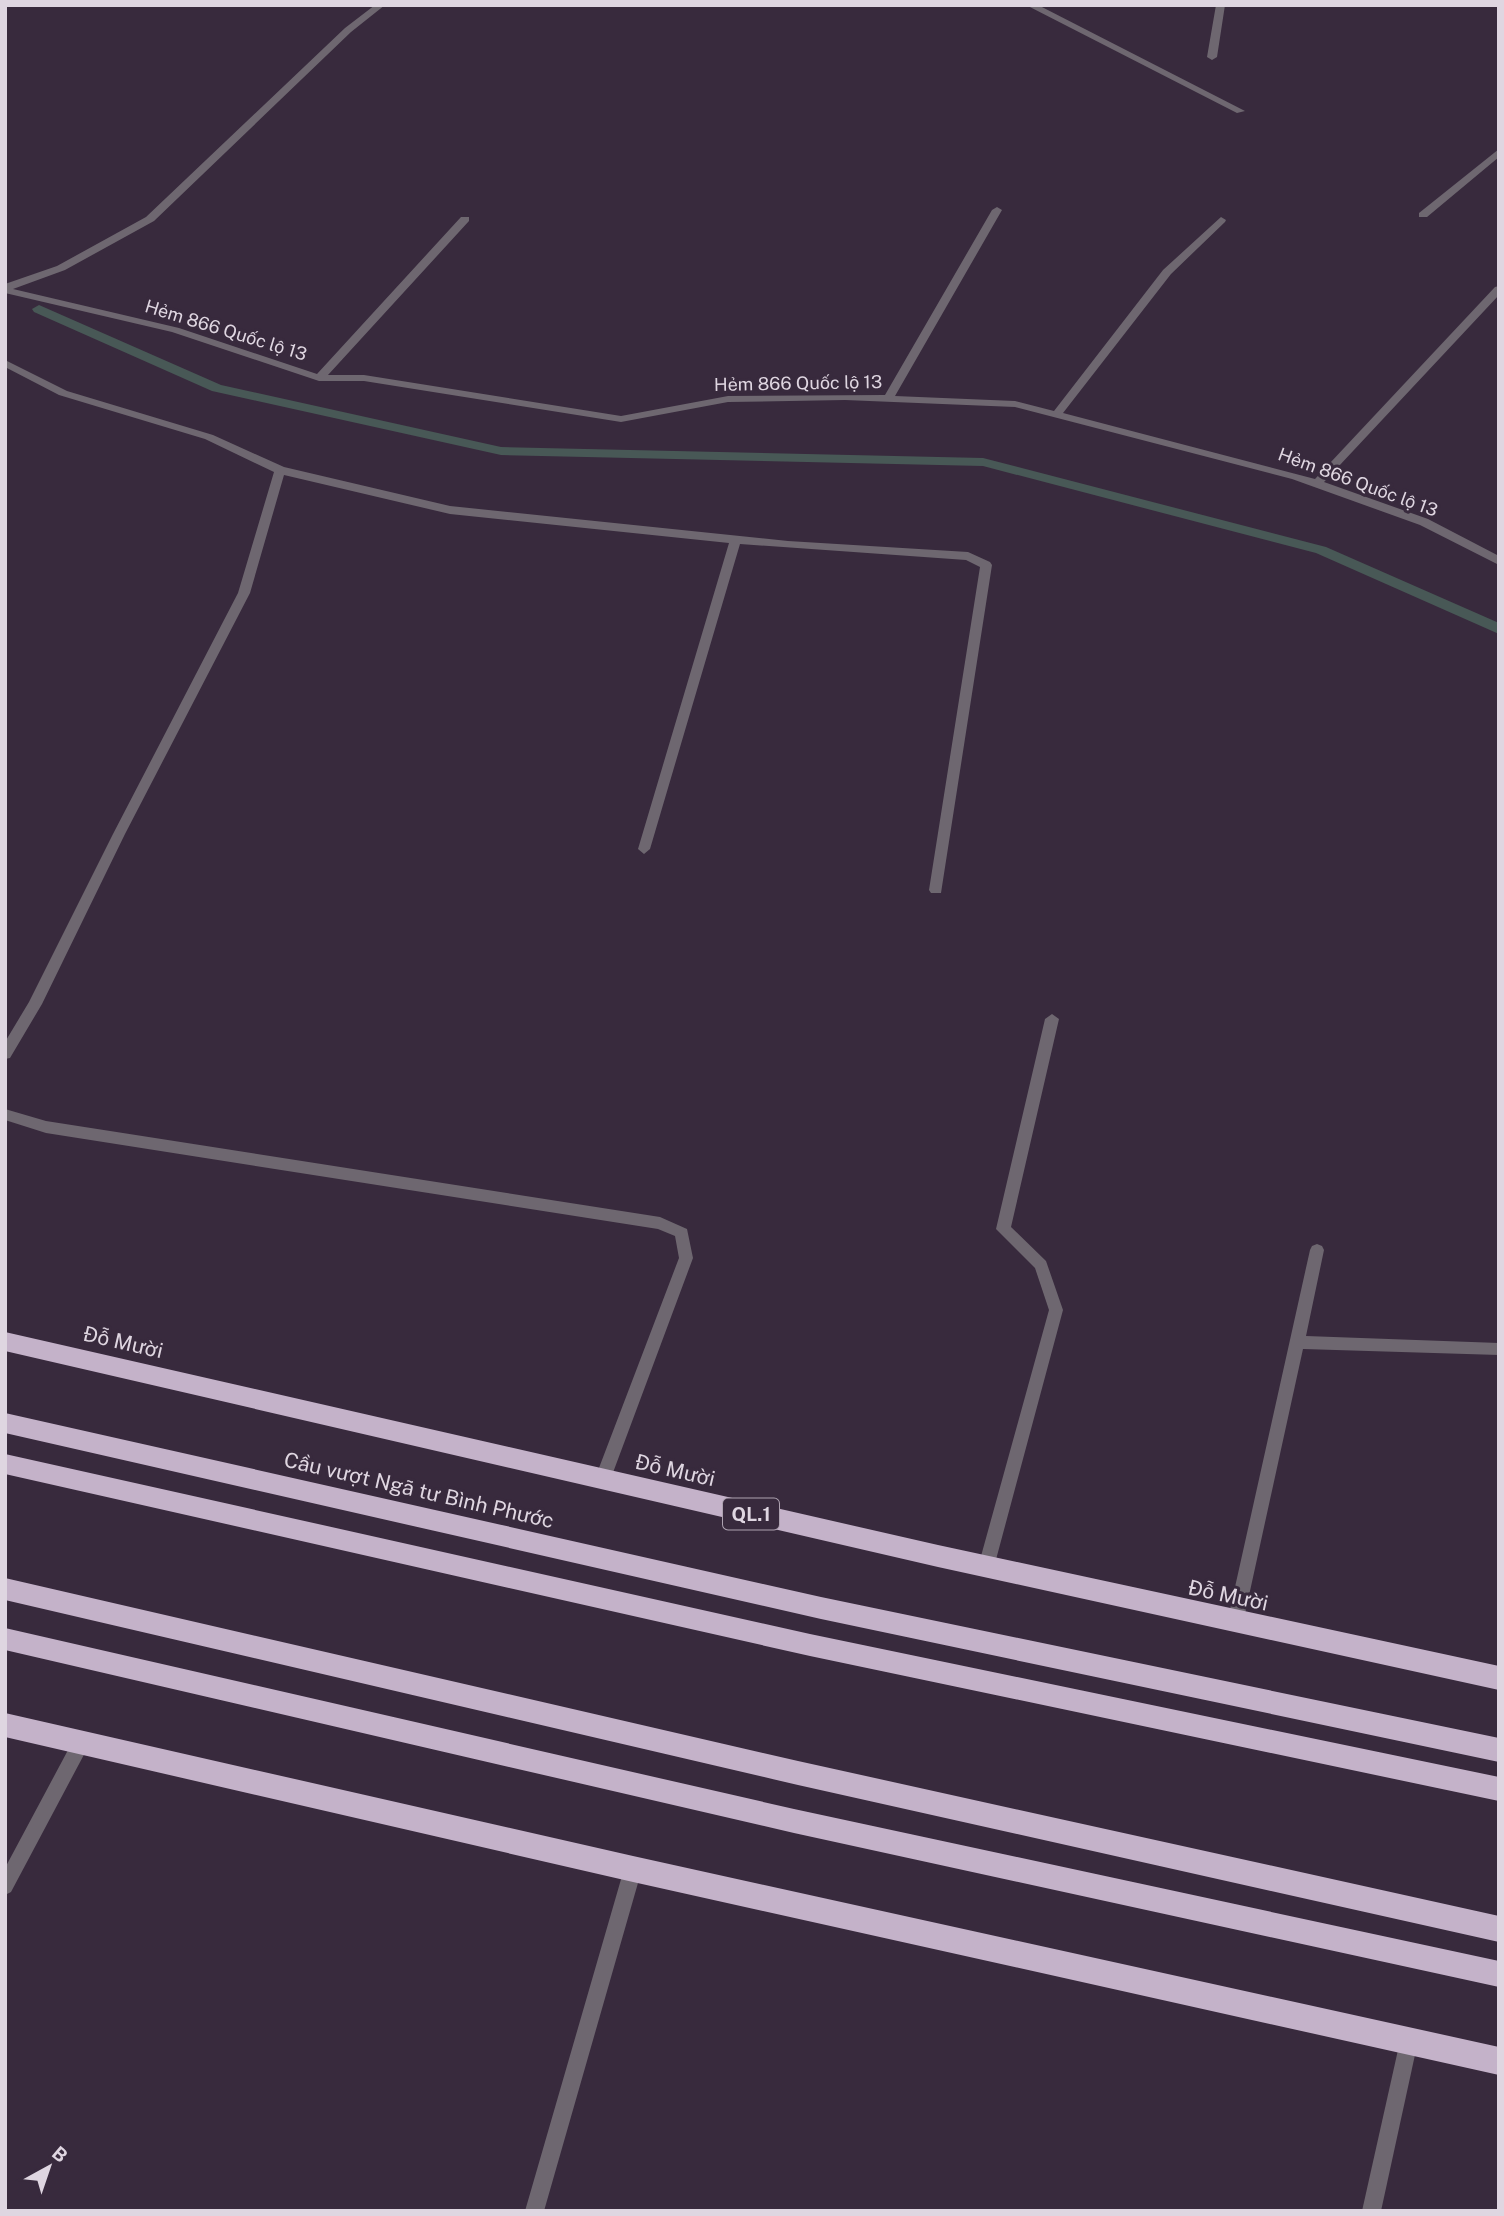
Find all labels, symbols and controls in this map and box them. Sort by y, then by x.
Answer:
street label: Hẻm 866 Quốc lộ 13 [142,295,310,365]
street label: Hẻm 866 Quốc lộ 13 [714,371,882,395]
street label: Hẻm 866 Quốc lộ 13 [1275,443,1441,521]
street label: Đỗ Mười [81,1321,165,1363]
street label: Cầu vượt Ngã tư Bình Phước [282,1447,556,1533]
street label: Đỗ Mười [633,1449,717,1491]
road number: QL.1 [723,1498,779,1530]
street label: Đỗ Mười [1186,1574,1270,1616]
north arrow [14,2132,84,2202]
text: B [48,2141,72,2167]

